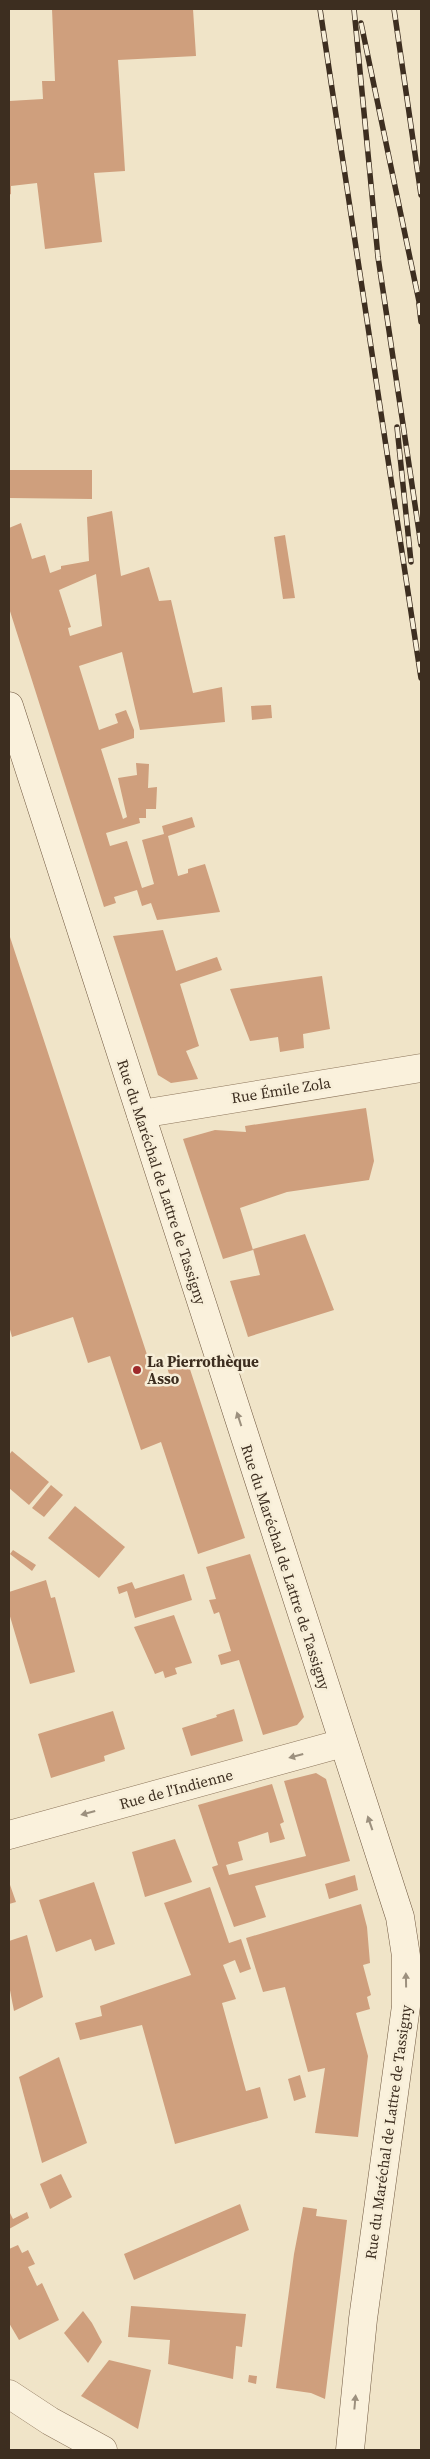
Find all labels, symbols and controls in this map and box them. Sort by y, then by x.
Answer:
street label: Rue du Maréchal de Lattre de Tassigny [112,1057,212,1308]
street label: Rue Émile Zola [230,1072,333,1108]
place label: La Pierrothèque Asso [147,1351,259,1389]
marker: La Pierrothèque Asso [131,1364,143,1376]
one-way arrow [234,1411,242,1426]
street label: Rue du Maréchal de Lattre de Tassigny [236,1442,336,1693]
one-way arrow [288,1753,303,1761]
street label: Rue de l'Indienne [117,1764,236,1814]
one-way arrow [81,1810,96,1818]
one-way arrow [366,1815,373,1830]
one-way arrow [402,1972,410,1988]
street label: Rue du Maréchal de Lattre de Tassigny [360,2003,416,2261]
one-way arrow [351,2393,359,2409]

